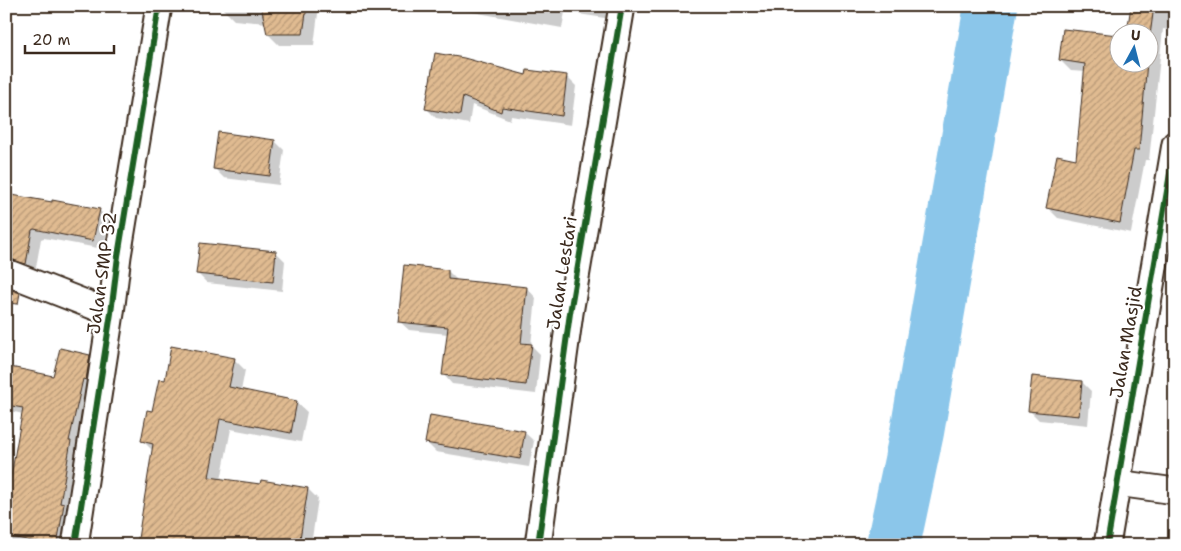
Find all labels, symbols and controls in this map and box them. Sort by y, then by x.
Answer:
scale bar [25,22,114,54]
north arrow [1108,22,1158,72]
text: U [1130,26,1141,45]
text: 20 m [32,30,71,50]
street label: Jalan SMP 32 [82,210,122,336]
street label: Jalan Lestari [541,214,583,332]
street label: Jalan Masjid [1104,284,1148,400]

